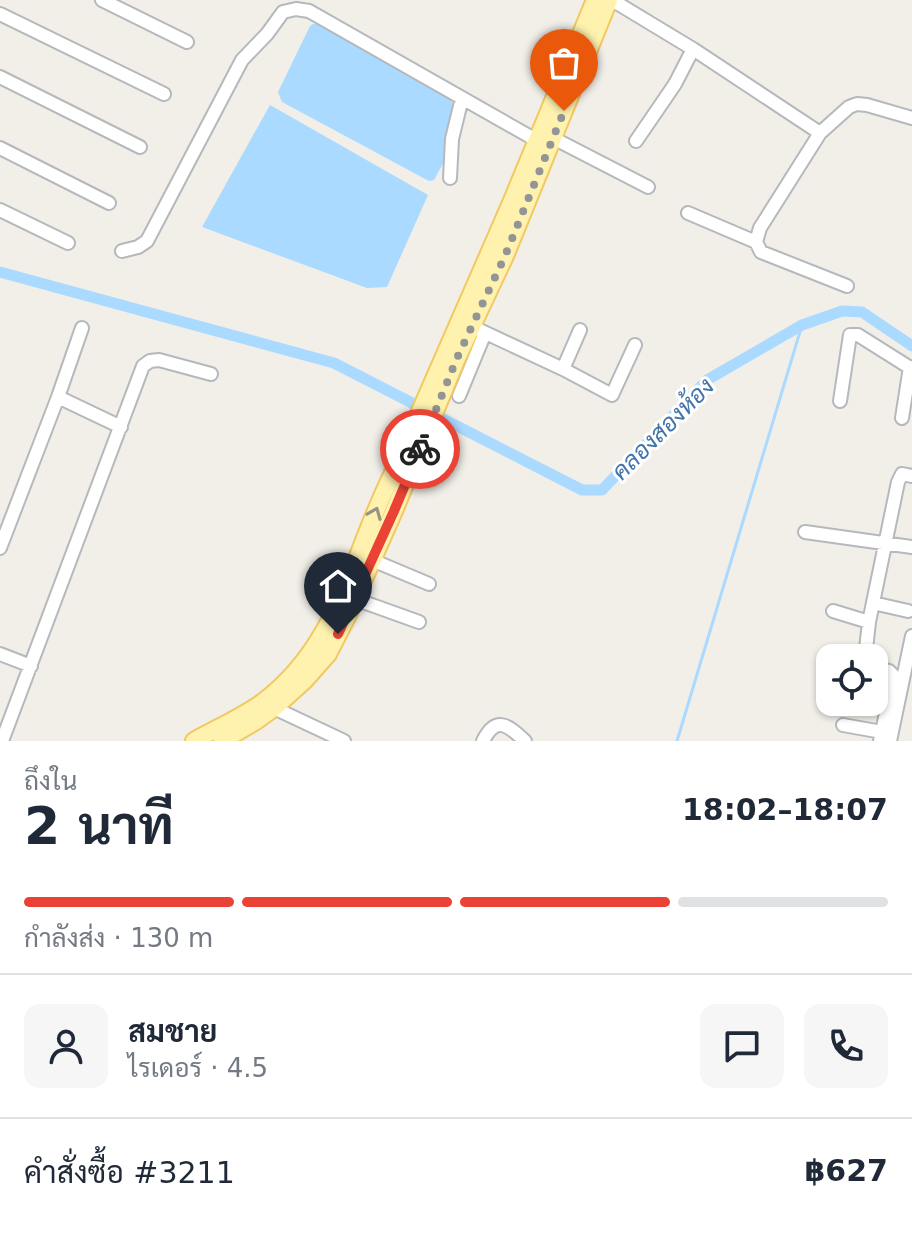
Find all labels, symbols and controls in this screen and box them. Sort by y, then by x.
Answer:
pin [530,29,598,111]
icon: bag [542,41,586,85]
water label: คลองสองห้อง [606,372,720,486]
courier [380,409,460,489]
icon: bike [398,427,442,471]
one-way arrow [365,507,382,521]
pin [304,552,372,634]
icon: home [316,564,360,608]
map controls [816,644,888,716]
button: locate [816,644,888,716]
text: ถึงใน [24,766,77,796]
text: 18:02–18:07 [682,792,888,827]
text: 2 นาที [24,796,174,856]
text: กำลังส่ง · 130 m [24,923,213,953]
button: person [24,1004,108,1088]
button: chat [700,1004,784,1088]
button: phone [804,1004,888,1088]
text: สมชาย [128,1014,217,1049]
text: ไรเดอร์ · 4.5 [128,1053,268,1083]
text: ฿627 [805,1153,888,1188]
text: คำสั่งซื้อ #3211 [24,1155,235,1190]

